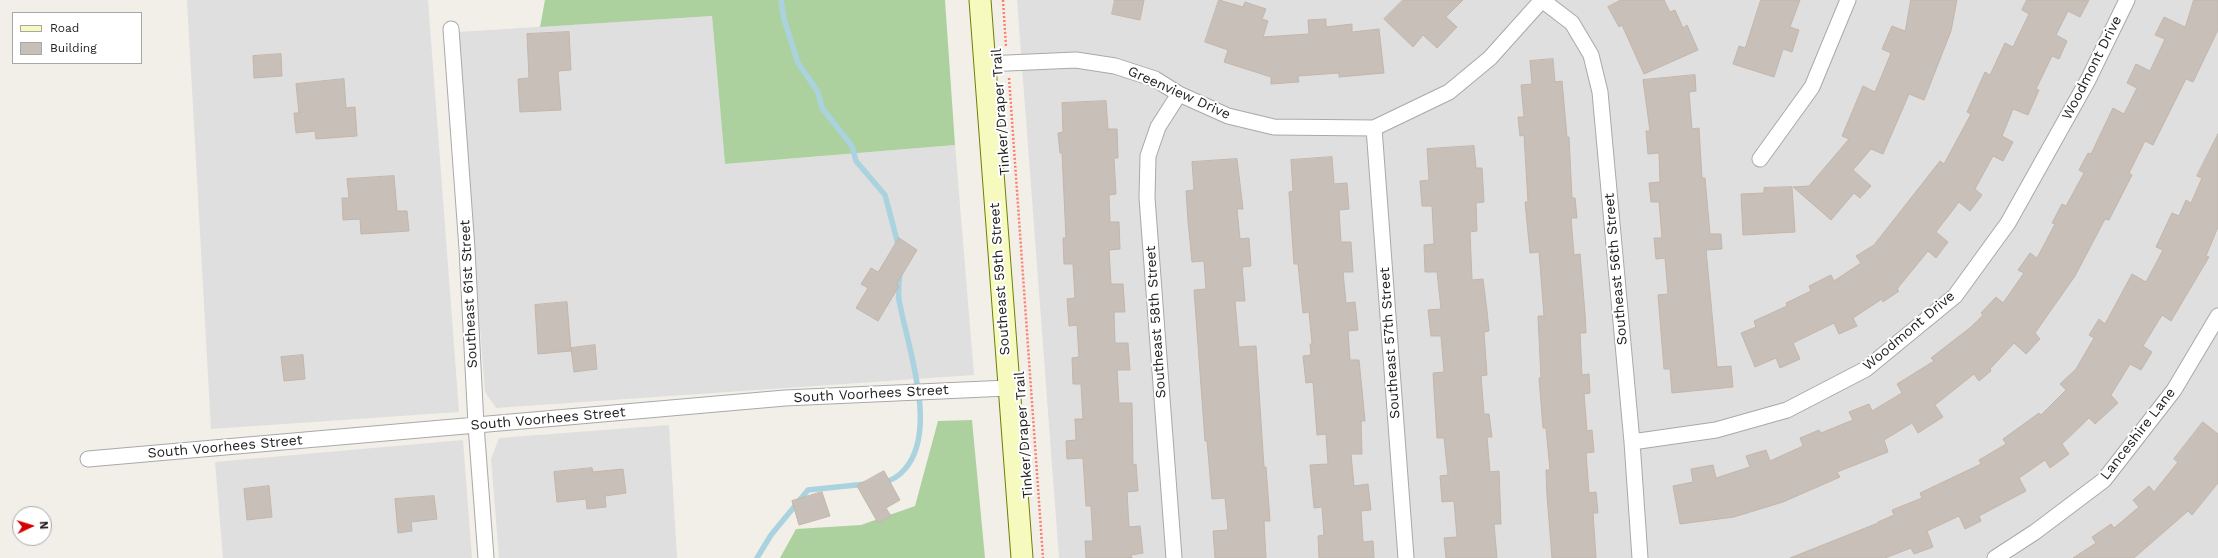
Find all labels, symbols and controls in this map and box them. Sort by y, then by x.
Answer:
legend [12,12,142,64]
street label: Woodmont Drive [2059,13,2125,123]
text: Road [50,21,79,35]
text: Building [50,41,97,55]
street label: Tinker/Draper Trail [988,48,1014,176]
street label: Greenview Drive [1125,63,1233,123]
street label: Southeast 56th Street [1601,192,1631,346]
street label: Southeast 59th Street [986,202,1014,356]
street label: Southeast 61st Street [457,219,481,369]
street label: Southeast 58th Street [1142,245,1170,399]
street label: Southeast 57th Street [1376,267,1404,419]
street label: Woodmont Drive [1860,288,1958,374]
street label: Tinker/Draper Trail [1011,371,1037,499]
street label: South Voorhees Street [793,382,949,406]
street label: Lanceshire Lane [2097,385,2179,483]
street label: South Voorhees Street [470,404,626,434]
street label: South Voorhees Street [147,432,303,462]
north arrow [12,506,52,546]
text: N [37,521,50,530]

